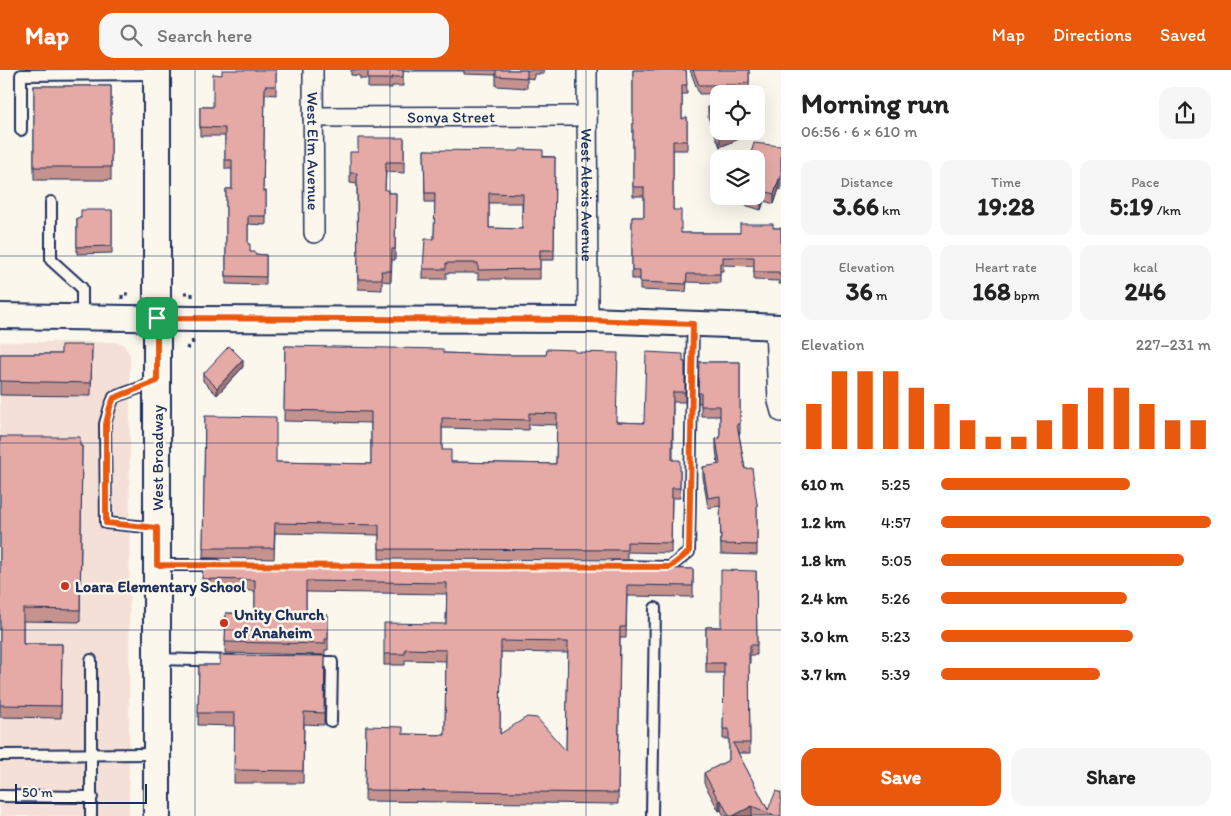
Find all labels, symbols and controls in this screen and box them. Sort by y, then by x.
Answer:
search box [99,13,449,58]
text: Map [25,21,69,50]
icon: search [117,21,145,49]
text: Search here [157,24,252,47]
text: Map [992,24,1025,46]
text: Directions [1053,24,1132,46]
text: Saved [1160,24,1206,46]
map controls [710,85,765,205]
button: locate [710,85,765,140]
text: Morning run [801,86,949,120]
button: share [1159,87,1211,139]
street label: West Elm Avenue [304,92,323,211]
street label: Sonya Street [407,107,495,126]
text: 06:56 · 6 × 610 m [801,122,917,141]
street label: West Alexis Avenue [578,128,597,262]
button: layers [710,150,765,205]
text: Distance [840,174,893,191]
text: Time [991,174,1021,191]
text: Pace [1131,174,1159,191]
text: 3.66 [833,191,879,221]
text: 19:28 [977,191,1035,221]
text: 5:19 [1110,191,1154,221]
text: km [879,202,901,219]
text: /km [1154,202,1181,219]
text: Elevation [839,259,894,276]
text: Heart rate [975,259,1037,276]
text: kcal [1133,259,1158,276]
text: 36 [846,276,873,306]
text: 168 [972,276,1011,306]
text: 246 [1125,276,1166,306]
text: m [873,287,888,304]
text: bpm [1011,287,1040,304]
pin [136,297,178,339]
icon: arrive [143,304,171,332]
text: Elevation [801,335,865,354]
text: 227–231 m [1136,335,1211,354]
street label: West Broadway [148,405,167,511]
text: 610 m [801,475,844,494]
text: 5:25 [881,475,910,494]
text: 1.2 km [801,513,846,532]
text: 4:57 [881,513,911,532]
text: 1.8 km [801,551,846,570]
text: 5:05 [881,551,912,570]
place label: Loara Elementary School [75,577,246,597]
marker: Loara Elementary School [59,580,71,592]
text: 2.4 km [801,589,848,608]
text: 5:26 [881,589,910,608]
place label: Unity Church of Anaheim [234,605,325,642]
marker: Unity Church of Anaheim [218,617,230,629]
text: 3.0 km [801,627,848,646]
text: 5:23 [881,627,910,646]
text: 3.7 km [801,665,846,684]
text: 5:39 [881,665,910,684]
button: Save [801,748,1001,806]
button: Share [1011,748,1211,806]
scale bar [15,781,148,804]
text: 50 m [22,784,53,801]

